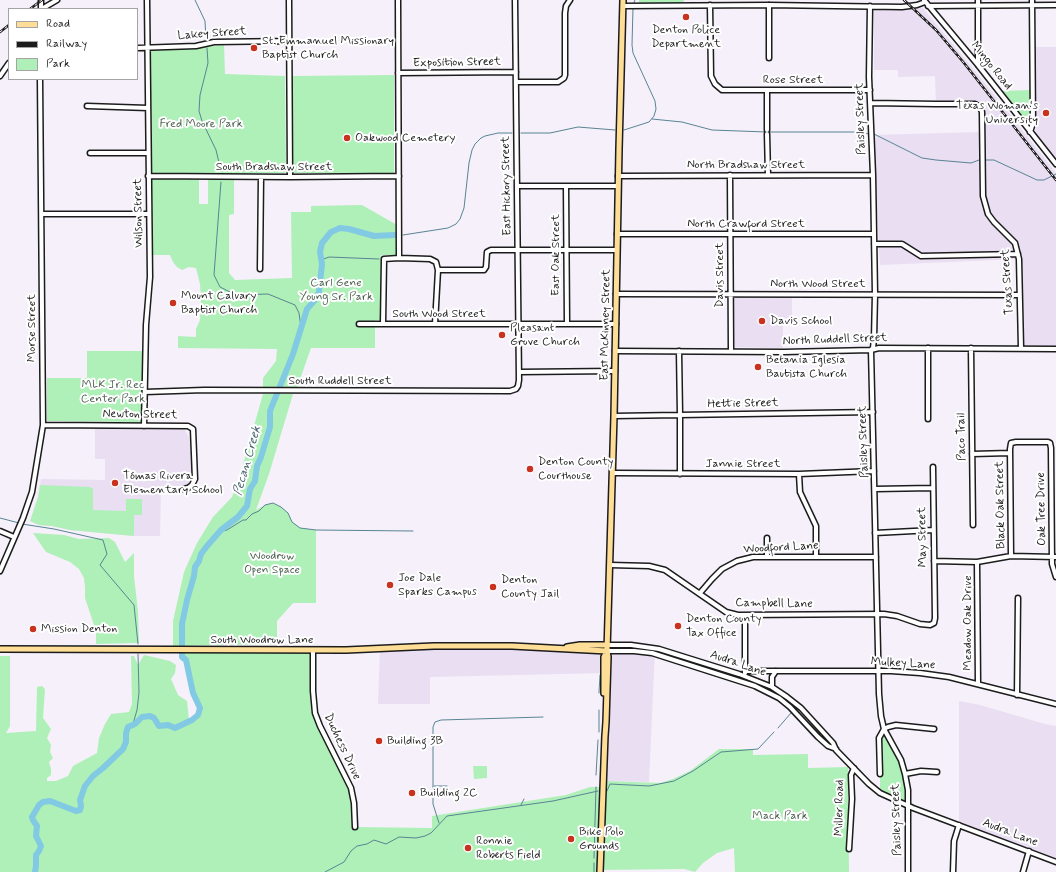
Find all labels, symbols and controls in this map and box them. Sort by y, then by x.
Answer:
legend [8,8,138,80]
marker: Denton Police Department [681,12,691,22]
text: Road [46,16,70,32]
place label: Denton Police Department [651,23,721,51]
street label: Lakey Street [177,24,247,44]
place label: St. Emmanuel Missionary Baptist Church [262,34,394,62]
text: Railway [46,36,87,52]
street label: Mingo Road [967,39,1015,93]
marker: St. Emmanuel Missionary Baptist Church [249,43,259,53]
street label: Exposition Street [413,55,501,71]
text: Park [46,56,70,72]
street label: Rose Street [763,73,823,87]
street label: Paisley Street [853,83,869,155]
place label: Texas Woman's University [956,99,1038,127]
marker: Texas Woman's University [1041,108,1051,118]
park label: Fred Moore Park [159,117,243,131]
place label: Oakwood Cemetery [355,131,455,145]
marker: Oakwood Cemetery [342,133,352,143]
street label: East Hickory Street [499,136,515,236]
street label: North Bradshaw Street [687,158,805,172]
street label: South Bradshaw Street [216,160,332,174]
street label: Wilson Street [131,178,147,248]
street label: East Oak Street [549,214,563,296]
street label: North Crawford Street [687,217,805,231]
street label: Davis Street [713,242,727,308]
street label: Texas Street [999,249,1017,315]
street label: East McKinney Street [598,269,614,381]
park label: Carl Gene Young Sr. Park [299,276,373,304]
street label: North Wood Street [770,277,866,291]
place label: Mount Calvary Baptist Church [181,289,257,317]
street label: Morse Street [25,294,39,362]
marker: Mount Calvary Baptist Church [168,298,178,308]
street label: South Wood Street [392,307,486,321]
place label: Davis School [770,314,832,328]
marker: Davis School [757,316,767,326]
place label: Pleasant Grove Church [510,321,580,349]
marker: Pleasant Grove Church [497,330,507,340]
street label: North Ruddell Street [782,331,888,349]
place label: Betania Iglesia Bautista Church [766,353,847,381]
marker: Betania Iglesia Bautista Church [753,362,763,372]
street label: South Ruddell Street [289,374,391,388]
park label: MLK Jr. Rec Center Park [81,378,145,406]
street label: Hettie Street [707,396,779,412]
street label: Paisley Street [856,406,872,478]
street label: Newton Street [102,407,178,423]
street label: Paco Trail [954,413,970,461]
water label: Pecan Creek [231,424,265,498]
place label: Denton County Courthouse [538,455,613,483]
street label: Jannie Street [706,457,780,471]
street label: Black Oak Street [993,461,1009,549]
marker: Denton County Courthouse [525,464,535,474]
place label: Tómas Rivera Elementary School [123,469,223,497]
street label: Oak Tree Drive [1034,472,1050,546]
marker: Tómas Rivera Elementary School [110,478,120,488]
street label: May Street [915,507,931,567]
street label: Woodford Lane [743,539,819,557]
park label: Woodrow Open Space [244,549,300,577]
place label: Joe Dale Sparks Campus [398,571,477,599]
place label: Denton County Jail [501,573,559,601]
street label: Meadow Oak Drive [961,575,975,671]
marker: Joe Dale Sparks Campus [385,580,395,590]
marker: Denton County Jail [488,582,498,592]
street label: Campbell Lane [735,596,813,612]
place label: Denton County Tax Office [686,612,761,640]
marker: Denton County Tax Office [673,621,683,631]
place label: Mission Denton [41,622,117,636]
marker: Mission Denton [28,624,38,634]
street label: South Woodrow Lane [211,633,313,647]
street label: Audra Lane [708,648,768,680]
street label: Mulkey Lane [870,655,936,673]
street label: Duchess Drive [320,711,364,783]
place label: Building 3B [387,734,443,748]
marker: Building 3B [374,736,384,746]
street label: Miller Road [832,780,848,836]
street label: Paisley Street [889,784,905,856]
place label: Building 2C [420,786,477,800]
marker: Building 2C [407,788,417,798]
park label: Mack Park [752,809,808,823]
street label: Audra Lane [980,816,1040,850]
place label: Bike Polo Grounds [579,825,623,853]
place label: Ronnie Roberts Field [476,834,541,862]
marker: Bike Polo Grounds [566,834,576,844]
marker: Ronnie Roberts Field [463,843,473,853]

